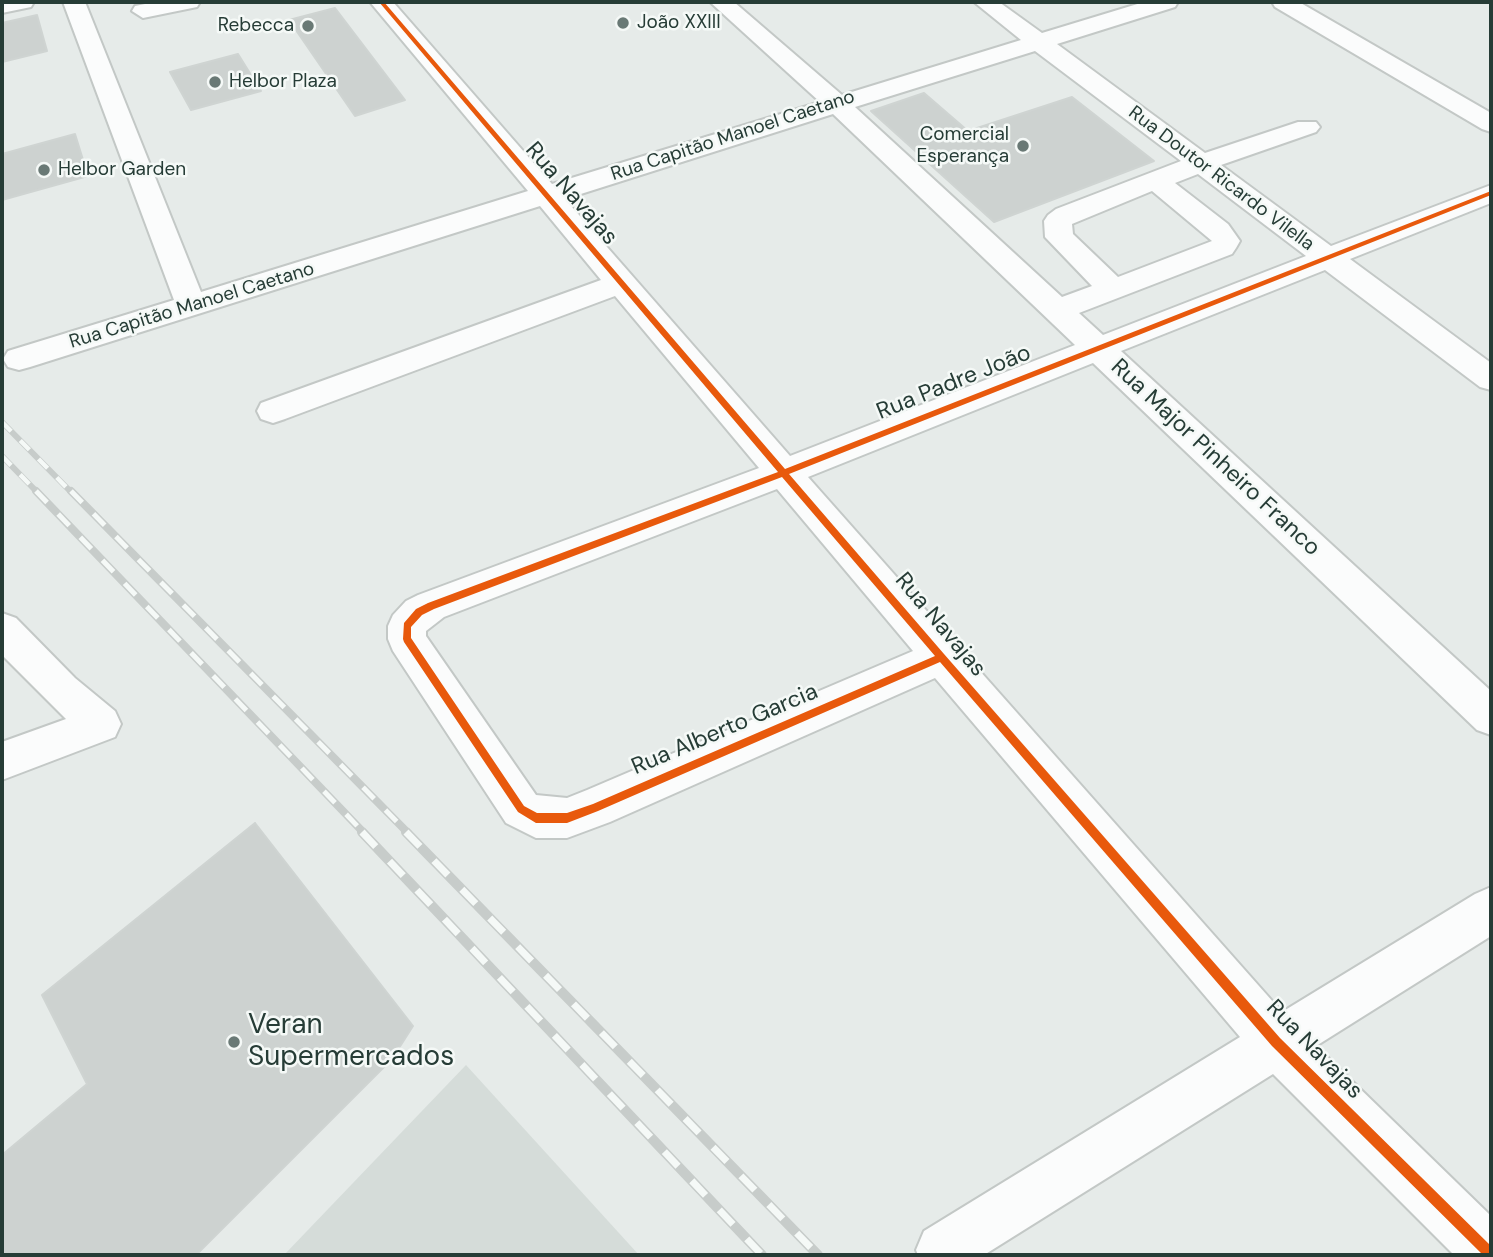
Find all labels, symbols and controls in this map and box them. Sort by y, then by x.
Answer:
place label: João XXIII [637,12,721,34]
place label: Rebecca [218,15,294,37]
marker: João XXIII [615,15,631,31]
marker: Rebecca [300,18,316,34]
place label: Helbor Plaza [229,71,337,93]
marker: Helbor Plaza [207,74,223,90]
street label: Rua Capitão Manoel Caetano [608,86,858,186]
street label: Rua Doutor Ricardo Vilella [1124,102,1318,256]
place label: Comercial Esperança [917,124,1009,168]
street label: Rua Navajas [519,137,623,251]
marker: Comercial Esperança [1015,138,1031,154]
place label: Helbor Garden [58,159,186,181]
marker: Helbor Garden [36,162,52,178]
street label: Rua Capitão Manoel Caetano [67,258,317,354]
street label: Rua Padre João [873,340,1035,426]
street label: Rua Major Pinheiro Franco [1105,354,1325,562]
street label: Rua Navajas [889,567,991,683]
street label: Rua Alberto Garcia [628,678,822,782]
street label: Rua Navajas [1260,995,1368,1105]
place label: Veran Supermercados [248,1009,454,1075]
marker: Veran Supermercados [226,1034,242,1050]

